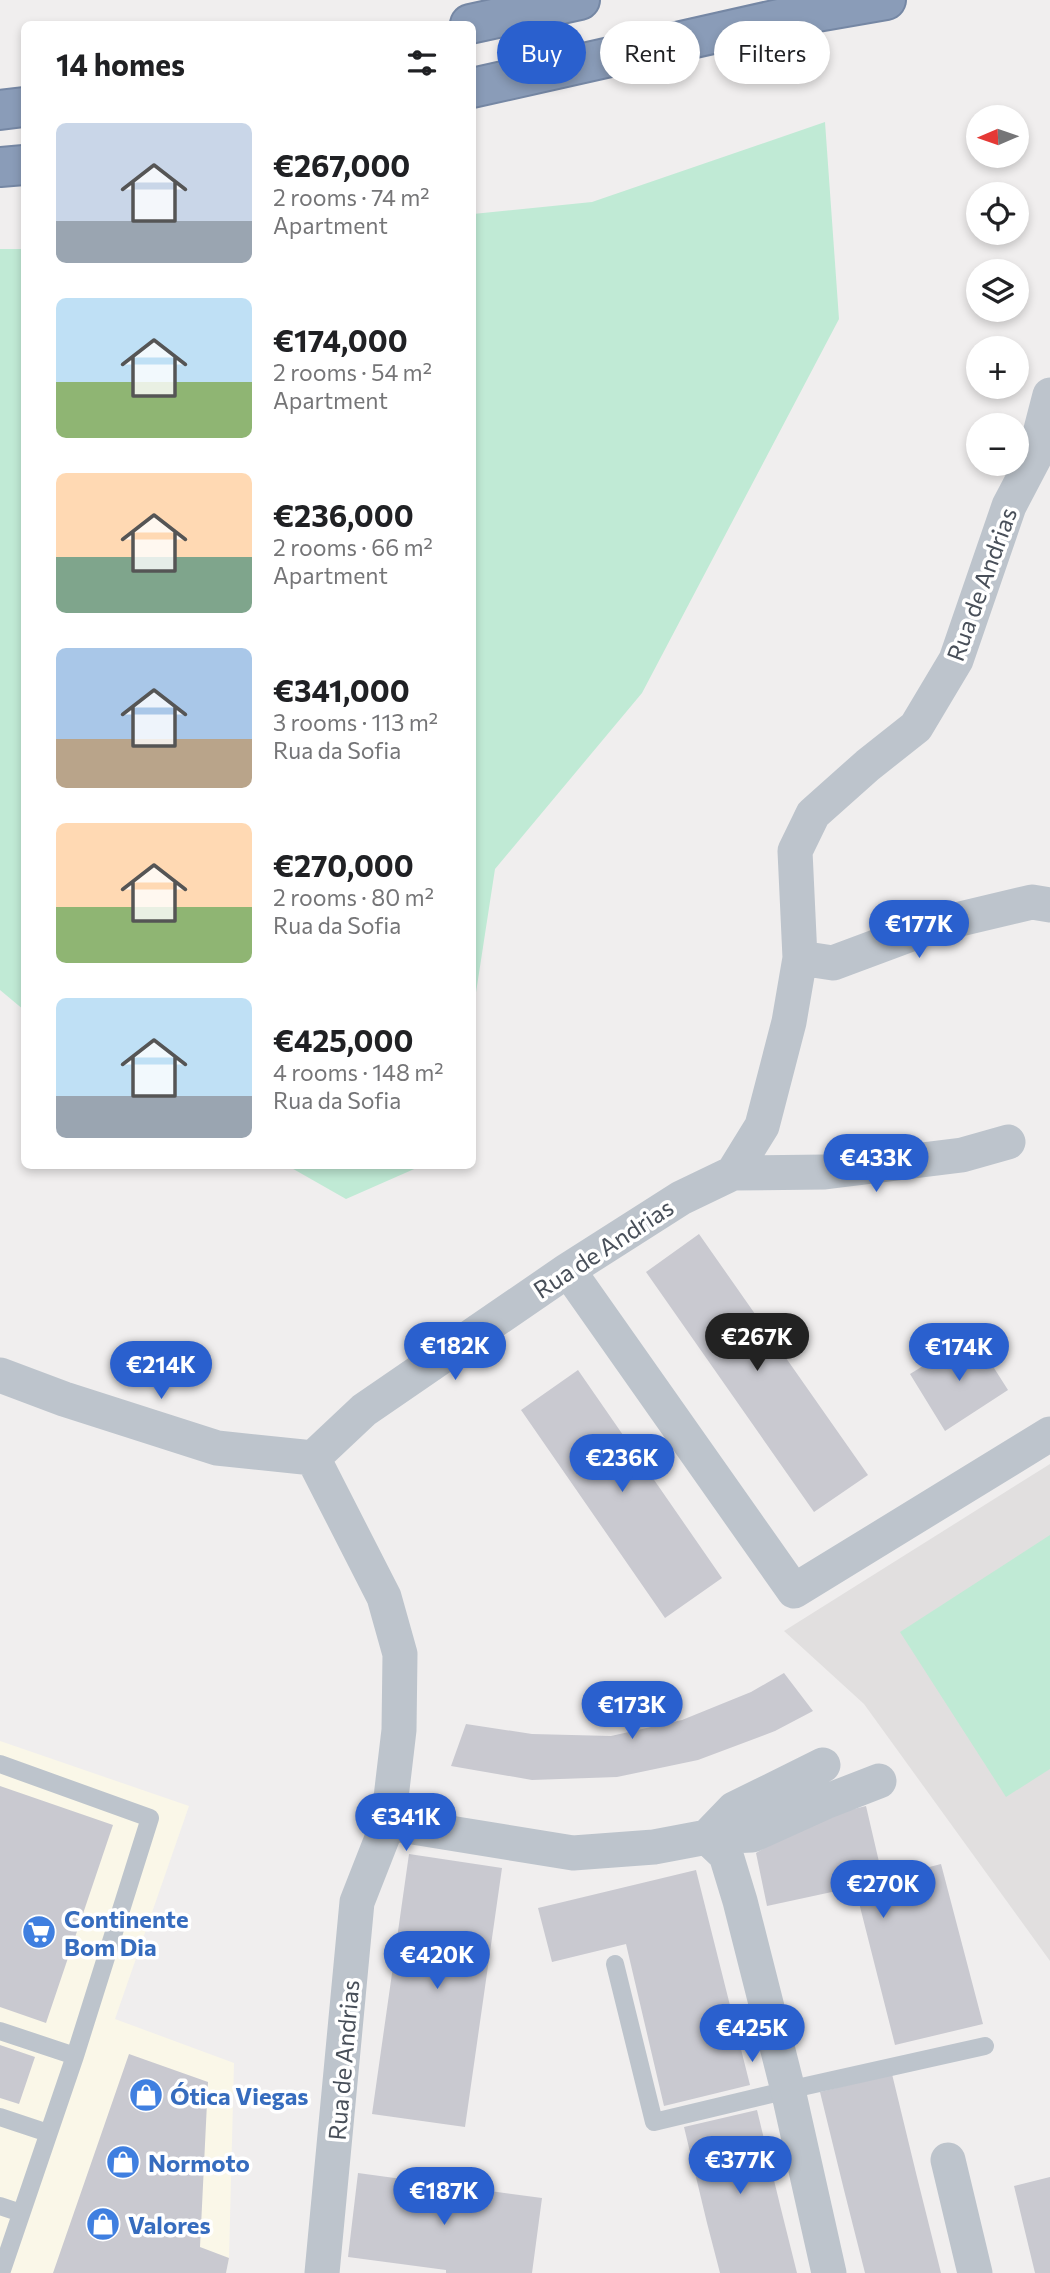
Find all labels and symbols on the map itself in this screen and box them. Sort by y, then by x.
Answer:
north arrow [966,105,1029,168]
street label: Rua de Andrias [940,503,1022,665]
pin: €177K [870,900,968,960]
pin: €433K [827,1134,925,1194]
street label: Rua de Andrias [528,1192,678,1304]
pin: €267K [708,1314,806,1373]
pin: €182K [406,1322,504,1382]
pin: €174K [910,1324,1008,1383]
pin: €214K [112,1342,210,1401]
pin: €236K [573,1434,671,1494]
pin: €173K [583,1682,681,1741]
pin: €341K [357,1794,455,1853]
pin: €270K [834,1860,932,1920]
place label: Continente Bom Dia [64,1904,189,1961]
supermarket icon: Continente Bom Dia [20,1913,58,1951]
pin: €420K [388,1932,486,1991]
street label: Rua de Andrias [322,1979,364,2141]
pin: €425K [703,2004,801,2064]
shop icon: Ótica Viegas [127,2076,165,2114]
place label: Ótica Viegas [170,2081,309,2110]
pin: €377K [691,2136,789,2196]
shop icon: Normoto [104,2143,142,2181]
place label: Normoto [148,2148,250,2177]
pin: €187K [395,2168,493,2227]
shop icon: Valores [84,2205,122,2243]
place label: Valores [128,2210,211,2239]

